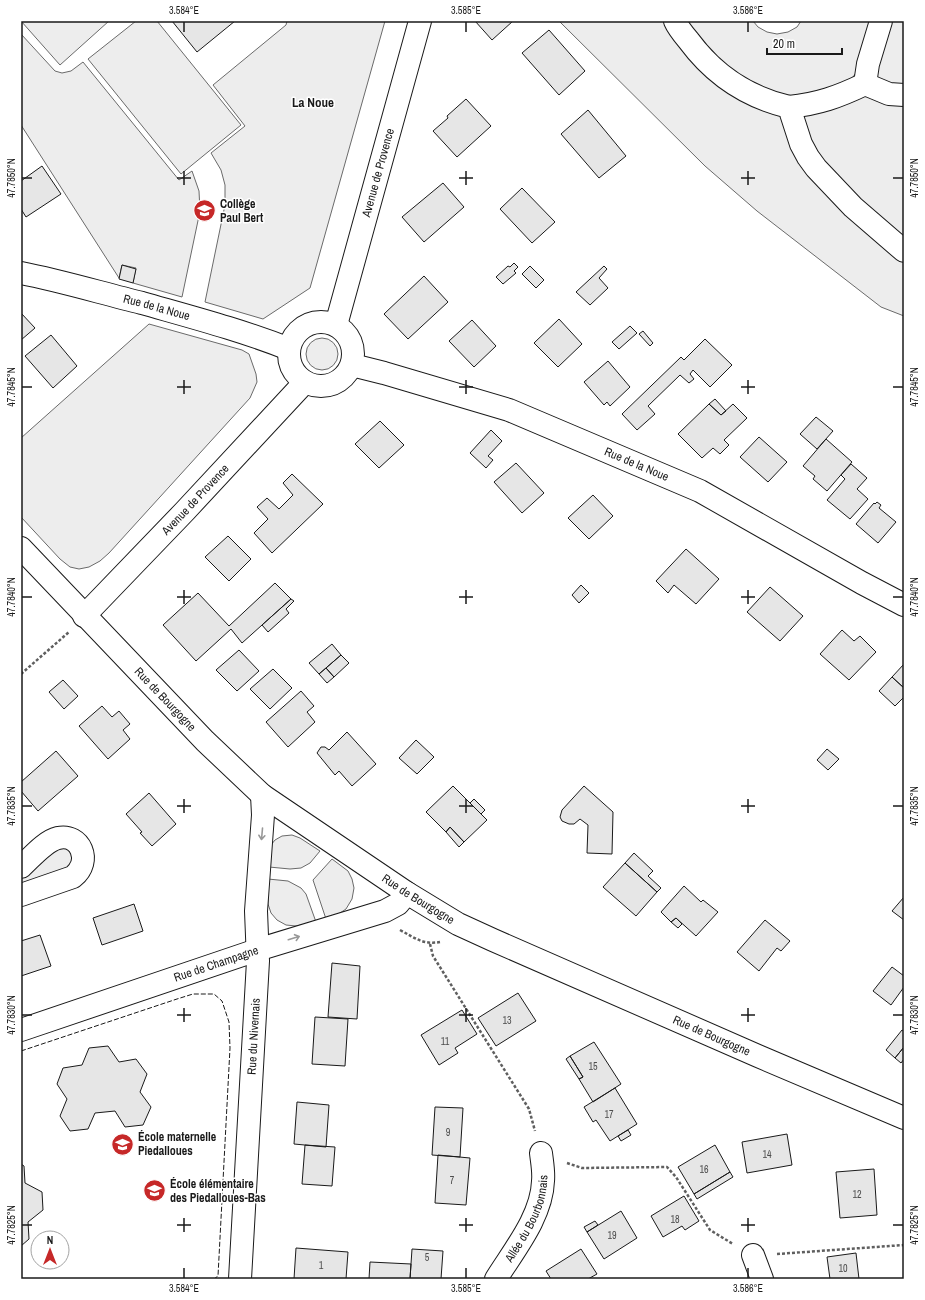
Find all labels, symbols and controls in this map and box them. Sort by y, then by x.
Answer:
text: 3.584°E [169,4,199,17]
text: 3.585°E [451,4,481,17]
text: 3.586°E [733,4,763,17]
scale bar [767,30,842,56]
text: 20 m [773,36,795,52]
district label: La Noue [292,94,334,111]
street label: Avenue de Provence [358,127,398,220]
text: 47.7850°N [5,158,18,198]
text: 47.7850°N [908,158,921,198]
place label: Collège Paul Bert [220,196,264,226]
school or university icon: Collège Paul Bert [191,198,217,224]
street label: Rue de la Noue [122,291,192,324]
text: 47.7845°N [5,367,18,407]
text: 47.7845°N [908,367,921,407]
street label: Rue de la Noue [602,443,671,485]
street label: Avenue de Provence [157,461,232,539]
text: 47.7840°N [5,577,18,617]
text: 47.7840°N [908,577,921,617]
street label: Rue de Bourgogne [131,664,200,735]
text: 47.7835°N [5,786,18,826]
text: 47.7835°N [908,786,921,826]
one-way arrow [258,827,265,840]
street label: Rue de Bourgogne [379,870,457,928]
one-way arrow [288,934,301,941]
street label: Rue de Champagne [172,942,260,986]
text: 47.7830°N [5,995,18,1035]
text: 47.7830°N [908,995,921,1035]
street label: Rue du Nivernais [244,998,264,1075]
street label: Rue de Bourgogne [670,1012,753,1060]
house number: 13 [502,1014,512,1027]
house number: 11 [441,1035,450,1048]
house number: 15 [588,1060,598,1073]
house number: 17 [604,1108,614,1121]
house number: 9 [446,1126,451,1139]
place label: École maternelle Piedalloues [138,1129,217,1159]
school or university icon: École maternelle Piedalloues [110,1131,136,1157]
house number: 14 [762,1148,772,1161]
house number: 16 [699,1163,709,1176]
house number: 7 [450,1174,455,1187]
street label: Allée du Bourbonnais [501,1175,551,1266]
place label: École élémentaire des Piedalloues-Bas [170,1176,266,1206]
school or university icon: École élémentaire des Piedalloues-Bas [142,1178,168,1204]
house number: 12 [852,1188,862,1201]
text: 47.7825°N [5,1205,18,1245]
text: 47.7825°N [908,1205,921,1245]
house number: 18 [670,1213,680,1226]
house number: 19 [607,1229,617,1242]
north arrow [30,1230,70,1270]
text: N [47,1233,53,1247]
house number: 5 [425,1251,430,1264]
house number: 1 [319,1259,324,1272]
house number: 10 [838,1262,848,1275]
text: 3.584°E [169,1282,199,1295]
text: 3.585°E [451,1282,481,1295]
text: 3.586°E [733,1282,763,1295]

